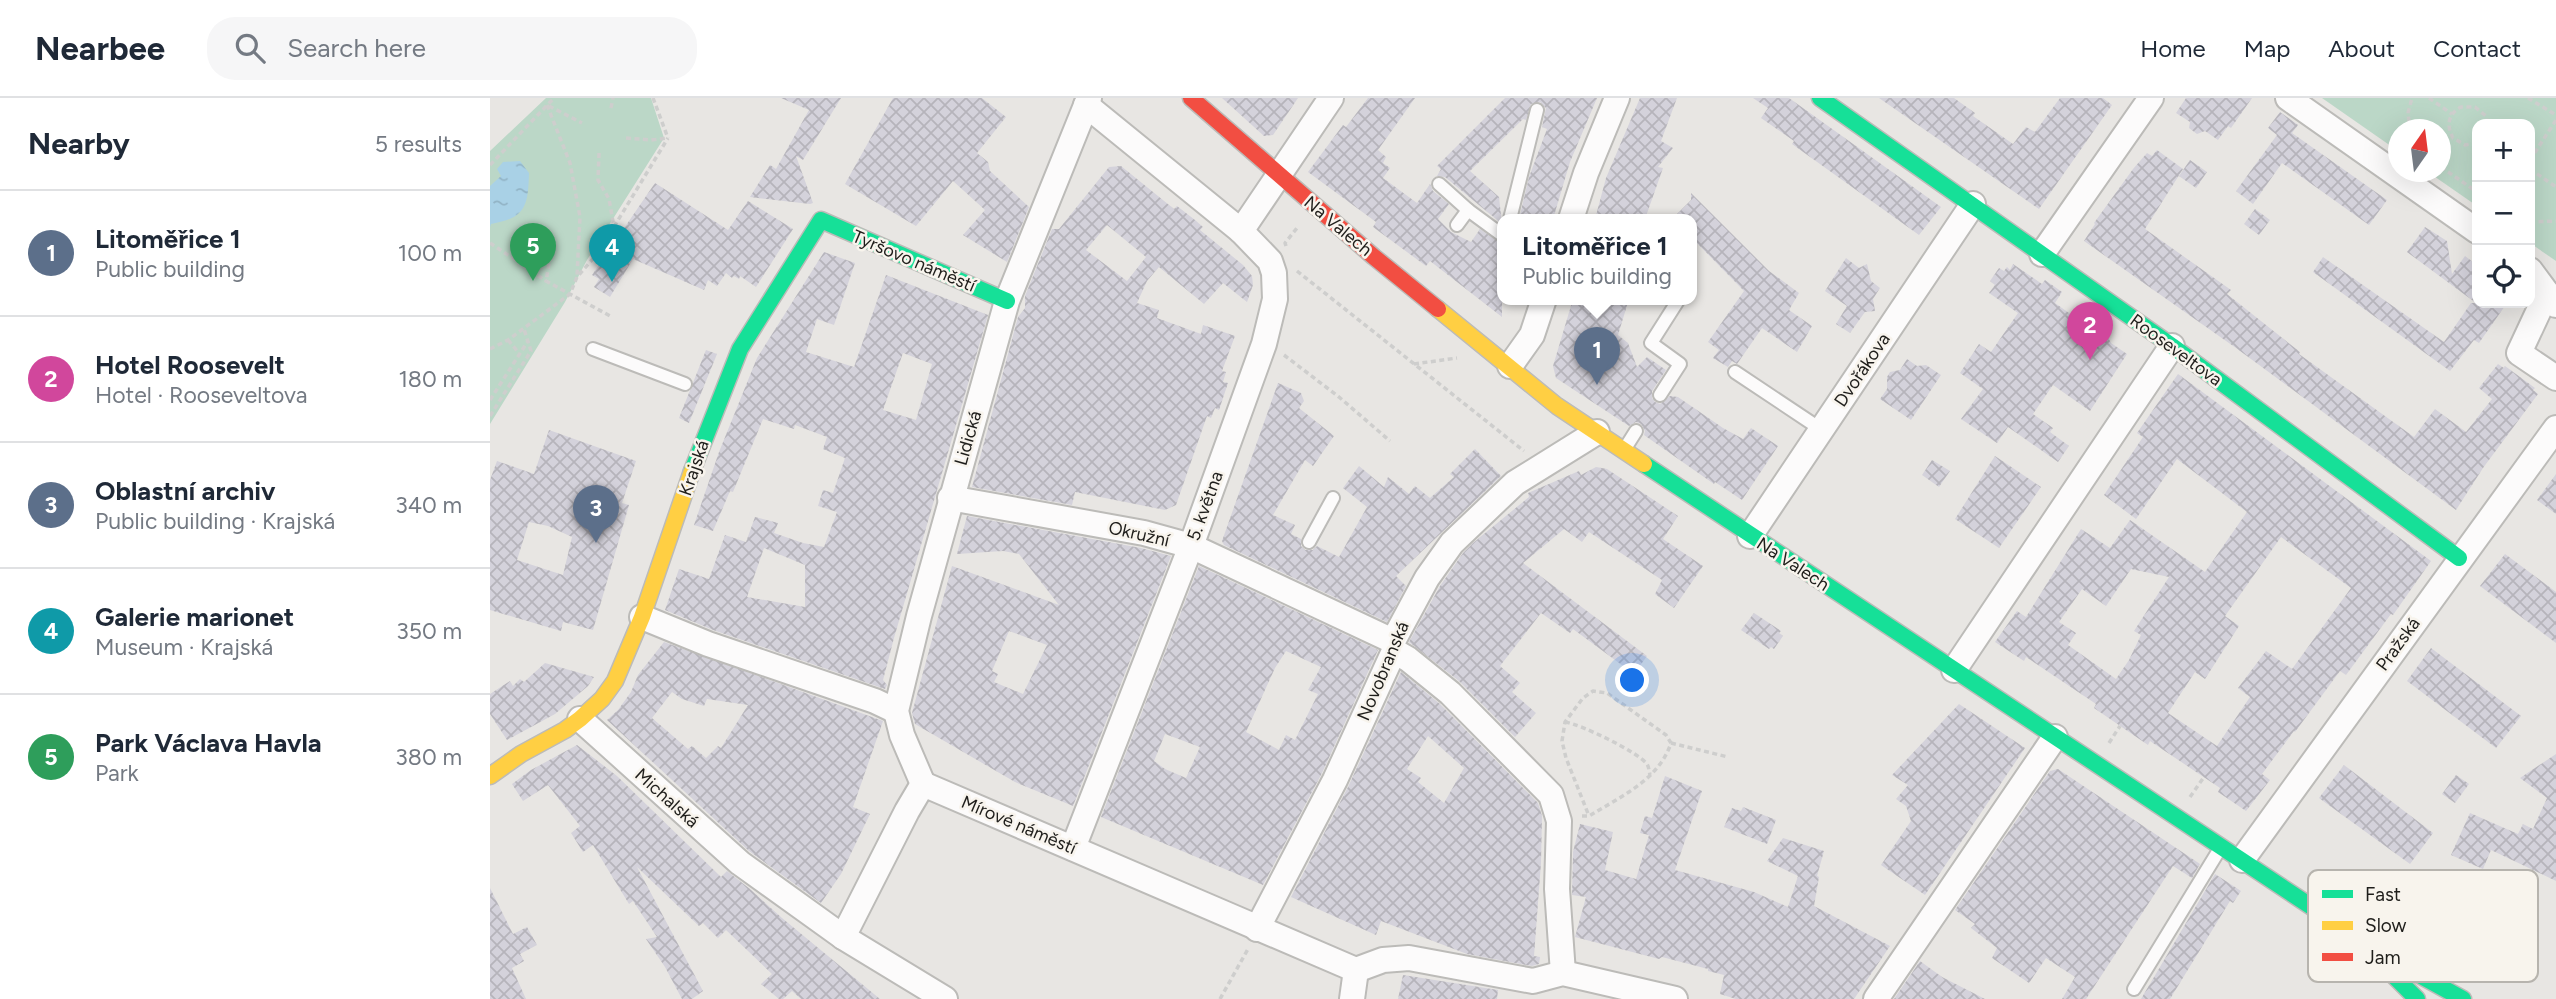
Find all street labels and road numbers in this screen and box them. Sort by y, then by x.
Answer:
street label: Na Valech [1299,191,1377,261]
street label: Tyršovo náměstí [849,225,980,297]
street label: Rooseveltova [2126,309,2226,391]
street label: Dvořákova [1829,329,1895,411]
street label: Lidická [950,408,986,468]
street label: Krajská [674,437,714,499]
street label: 5. května [1182,468,1228,544]
street label: Okružní [1106,516,1172,552]
street label: Na Valech [1753,532,1833,596]
street label: Pražská [2371,613,2425,675]
street label: Novobranská [1352,618,1414,724]
street label: Michalská [631,764,703,832]
street label: Mírové náměstí [958,791,1081,859]

